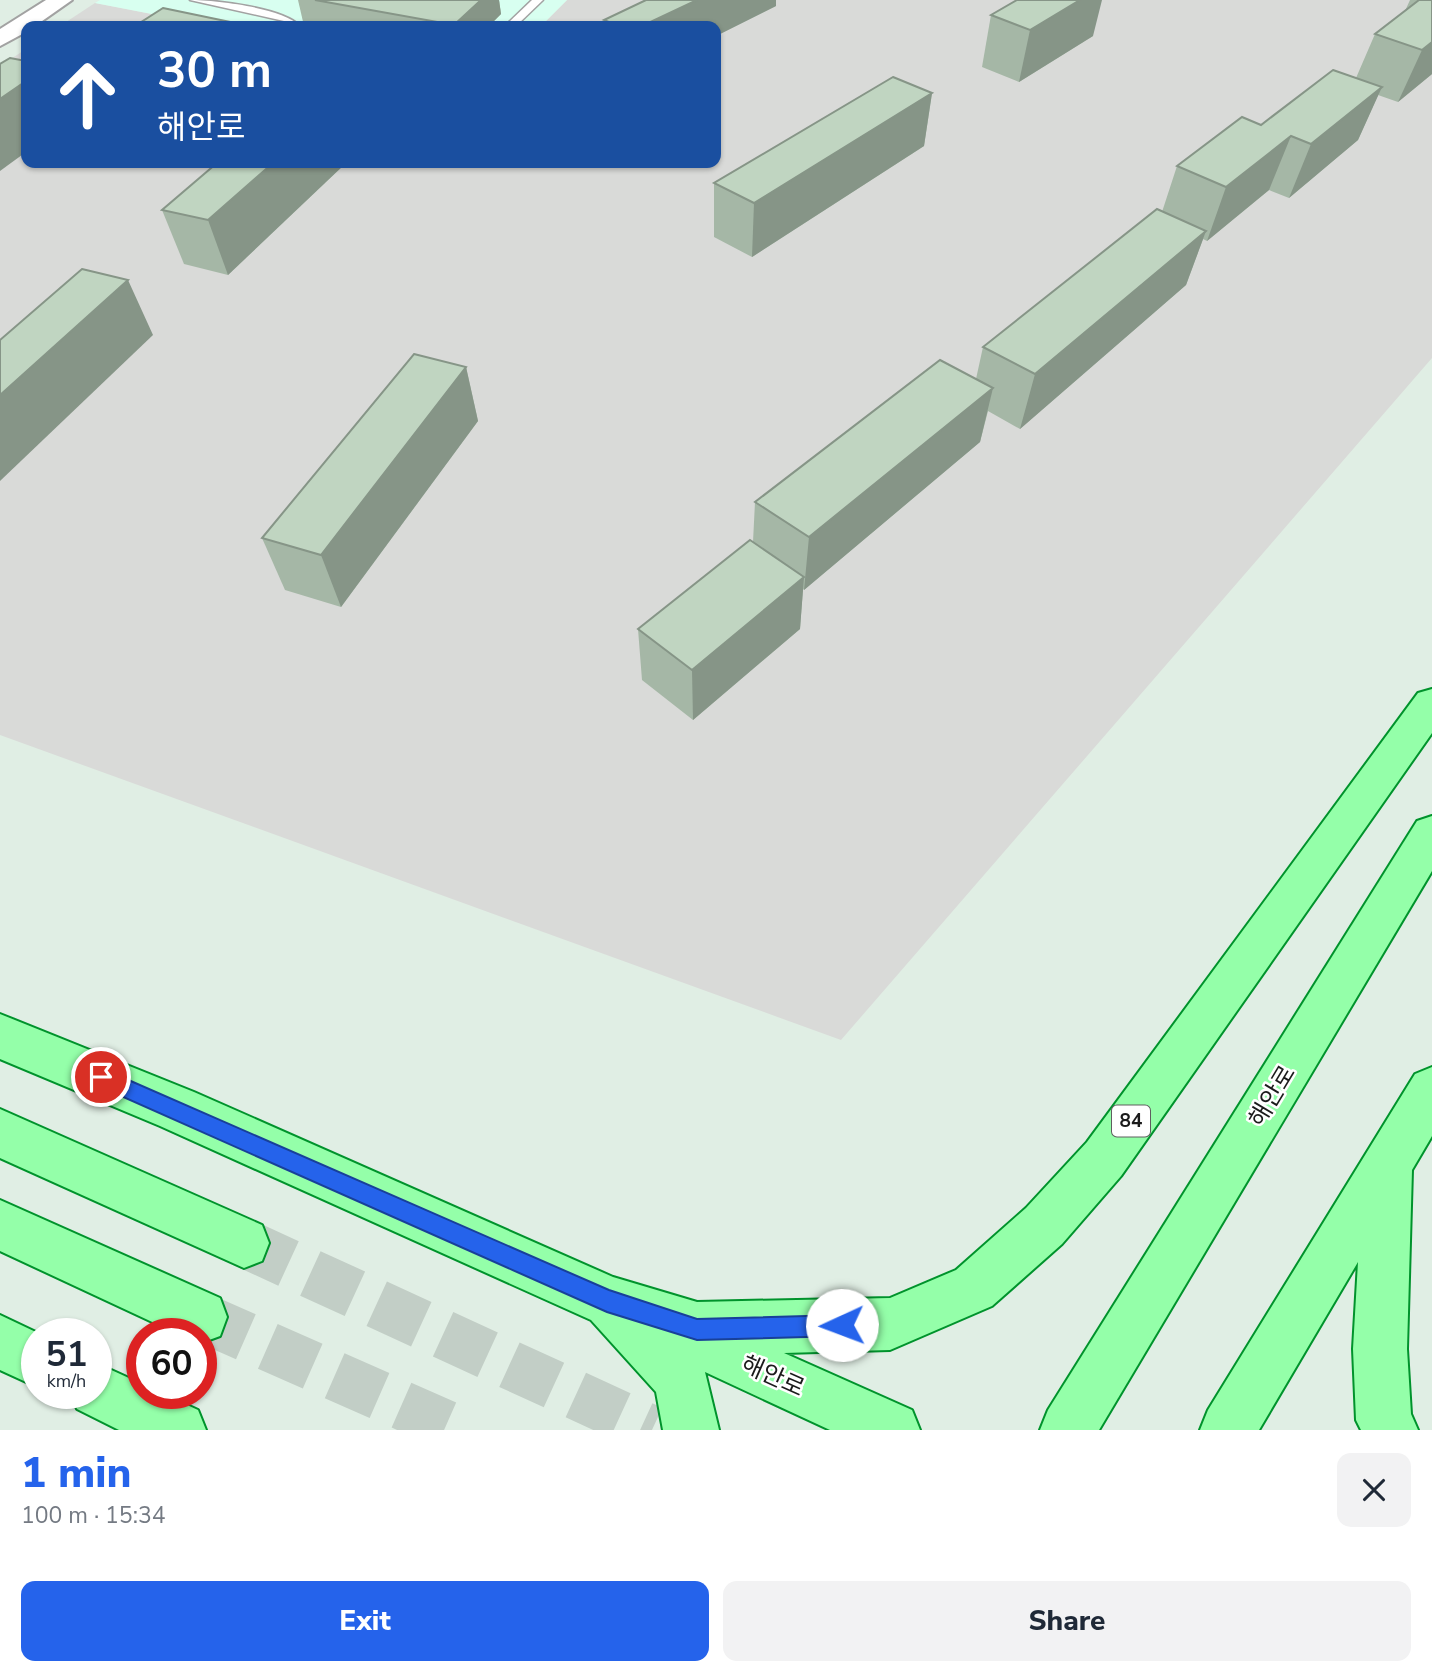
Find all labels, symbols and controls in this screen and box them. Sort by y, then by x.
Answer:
text: 30 m [157,37,272,104]
icon: ahead [42,49,133,140]
text: 해안로 [157,106,245,149]
pin [71,1047,131,1107]
icon: arrive [82,1058,120,1096]
street label: 해안로 [1241,1059,1303,1133]
road number: 84 [1112,1106,1150,1136]
position arrow [805,1288,879,1362]
speed limit sign: 60 [126,1318,217,1409]
text: 51 [45,1331,88,1378]
street label: 해안로 [736,1348,810,1404]
text: km/h [47,1369,86,1393]
text: 1 min [21,1445,131,1502]
button: close [1337,1453,1411,1527]
text: 100 m · 15:34 [21,1500,166,1531]
button: Exit [21,1581,709,1661]
button: Share [723,1581,1411,1661]

